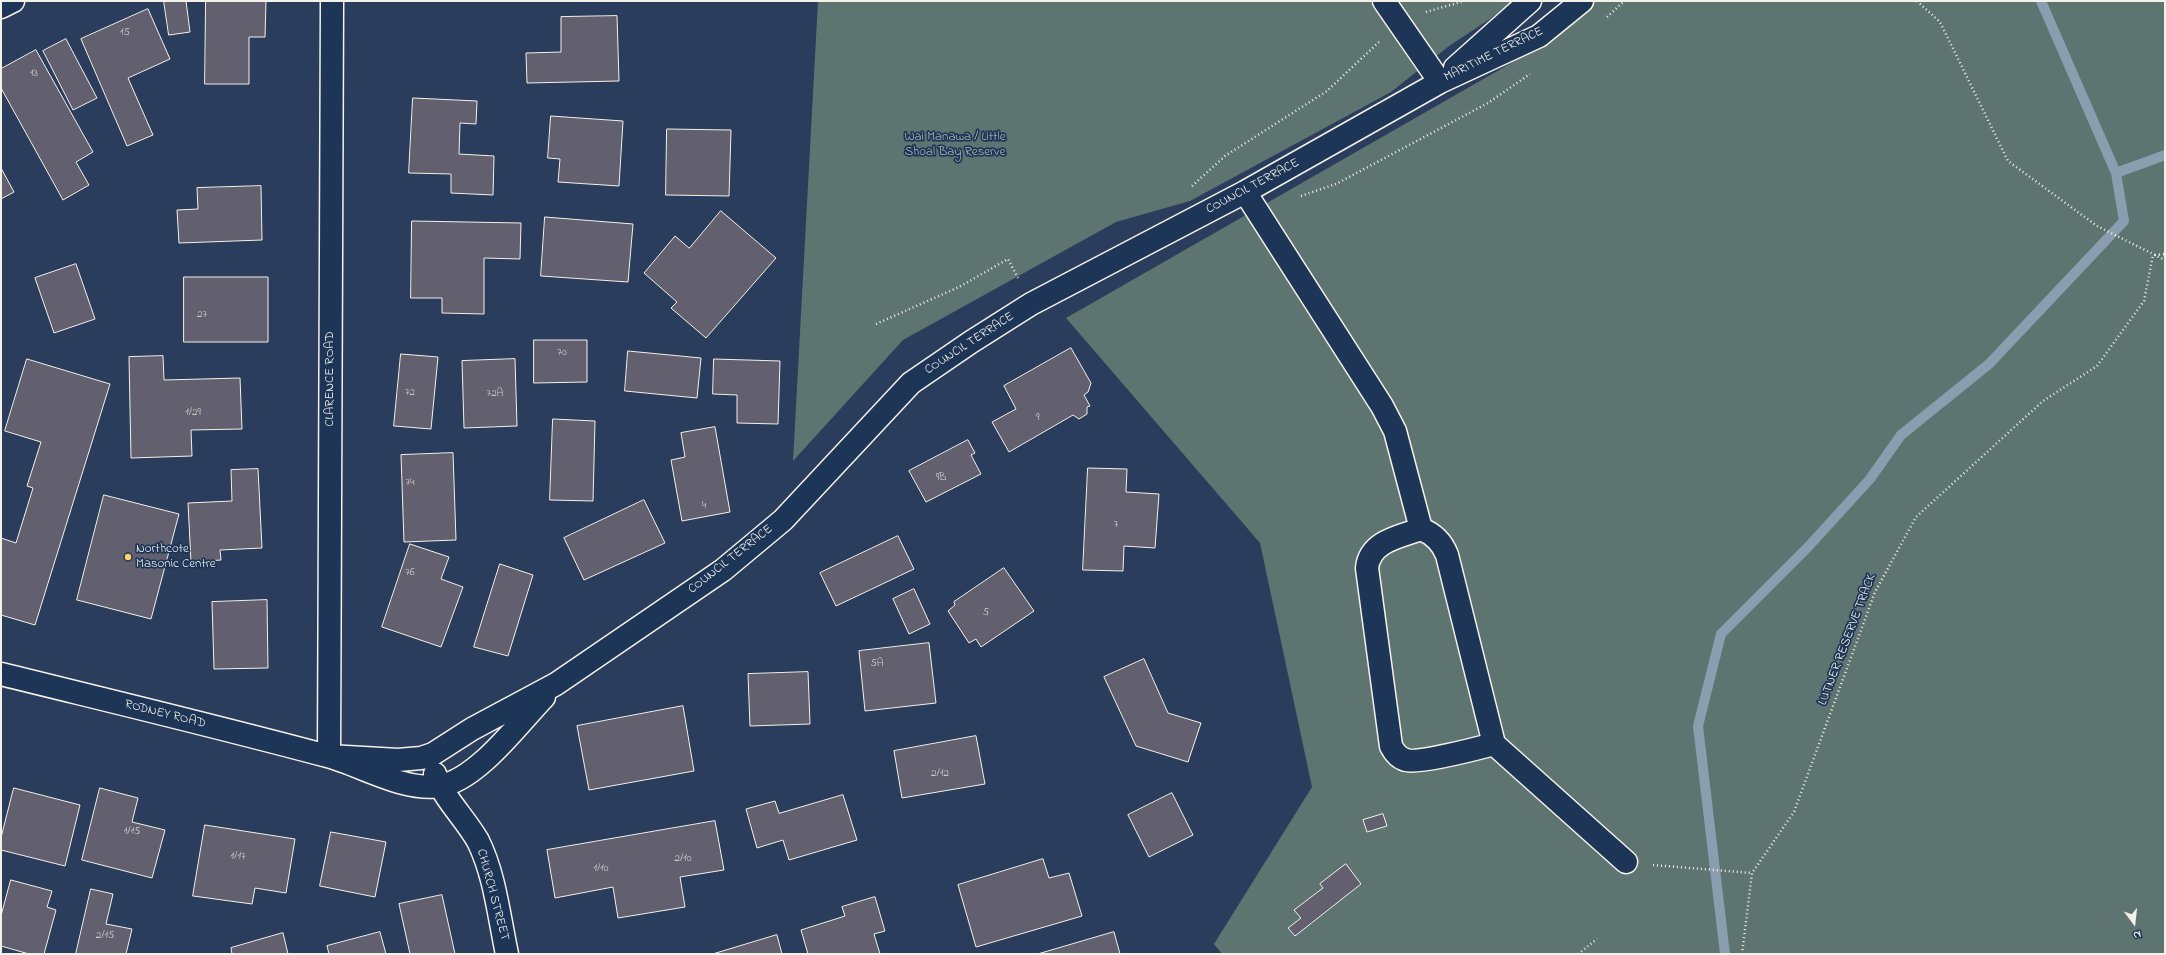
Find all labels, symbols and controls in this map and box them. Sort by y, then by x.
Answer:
street label: MARITIME TERRACE [1442,24,1546,86]
house number: 15 [120,26,130,40]
house number: 13 [30,67,38,81]
park label: Wai Manawa / Little Shoal Bay Reserve [905,130,1005,161]
street label: COUNCIL TERRACE [1204,156,1302,218]
house number: 27 [197,308,207,322]
street label: COUNCIL TERRACE [922,309,1018,379]
street label: CLARENCE ROAD [323,331,339,427]
house number: 70 [557,346,567,360]
house number: 72 [405,386,415,400]
house number: 72A [487,387,503,401]
house number: 1/29 [185,406,201,420]
house number: 9 [1036,411,1040,425]
house number: 9B [936,471,946,485]
house number: 74 [405,476,415,490]
house number: 4 [702,499,706,513]
house number: 7 [1114,518,1118,532]
street label: COUNCIL TERRACE [686,522,776,598]
place label: Northcote Masonic Centre [136,542,216,573]
marker: Northcote Masonic Centre [123,552,133,562]
house number: 76 [405,566,415,580]
street label: LUTNER RESERVE TRACK [1816,572,1880,708]
house number: 5 [983,606,989,620]
house number: 5A [870,657,884,671]
street label: RODNEY ROAD [123,697,207,733]
house number: 2/12 [931,767,949,781]
house number: 1/15 [124,825,140,839]
street label: CHURCH STREET [472,847,512,943]
house number: 1/17 [231,850,245,864]
house number: 2/10 [674,852,692,866]
house number: 1/10 [593,862,609,876]
north arrow [2114,903,2154,943]
text: N [2131,926,2143,943]
house number: 2/15 [96,929,114,943]

